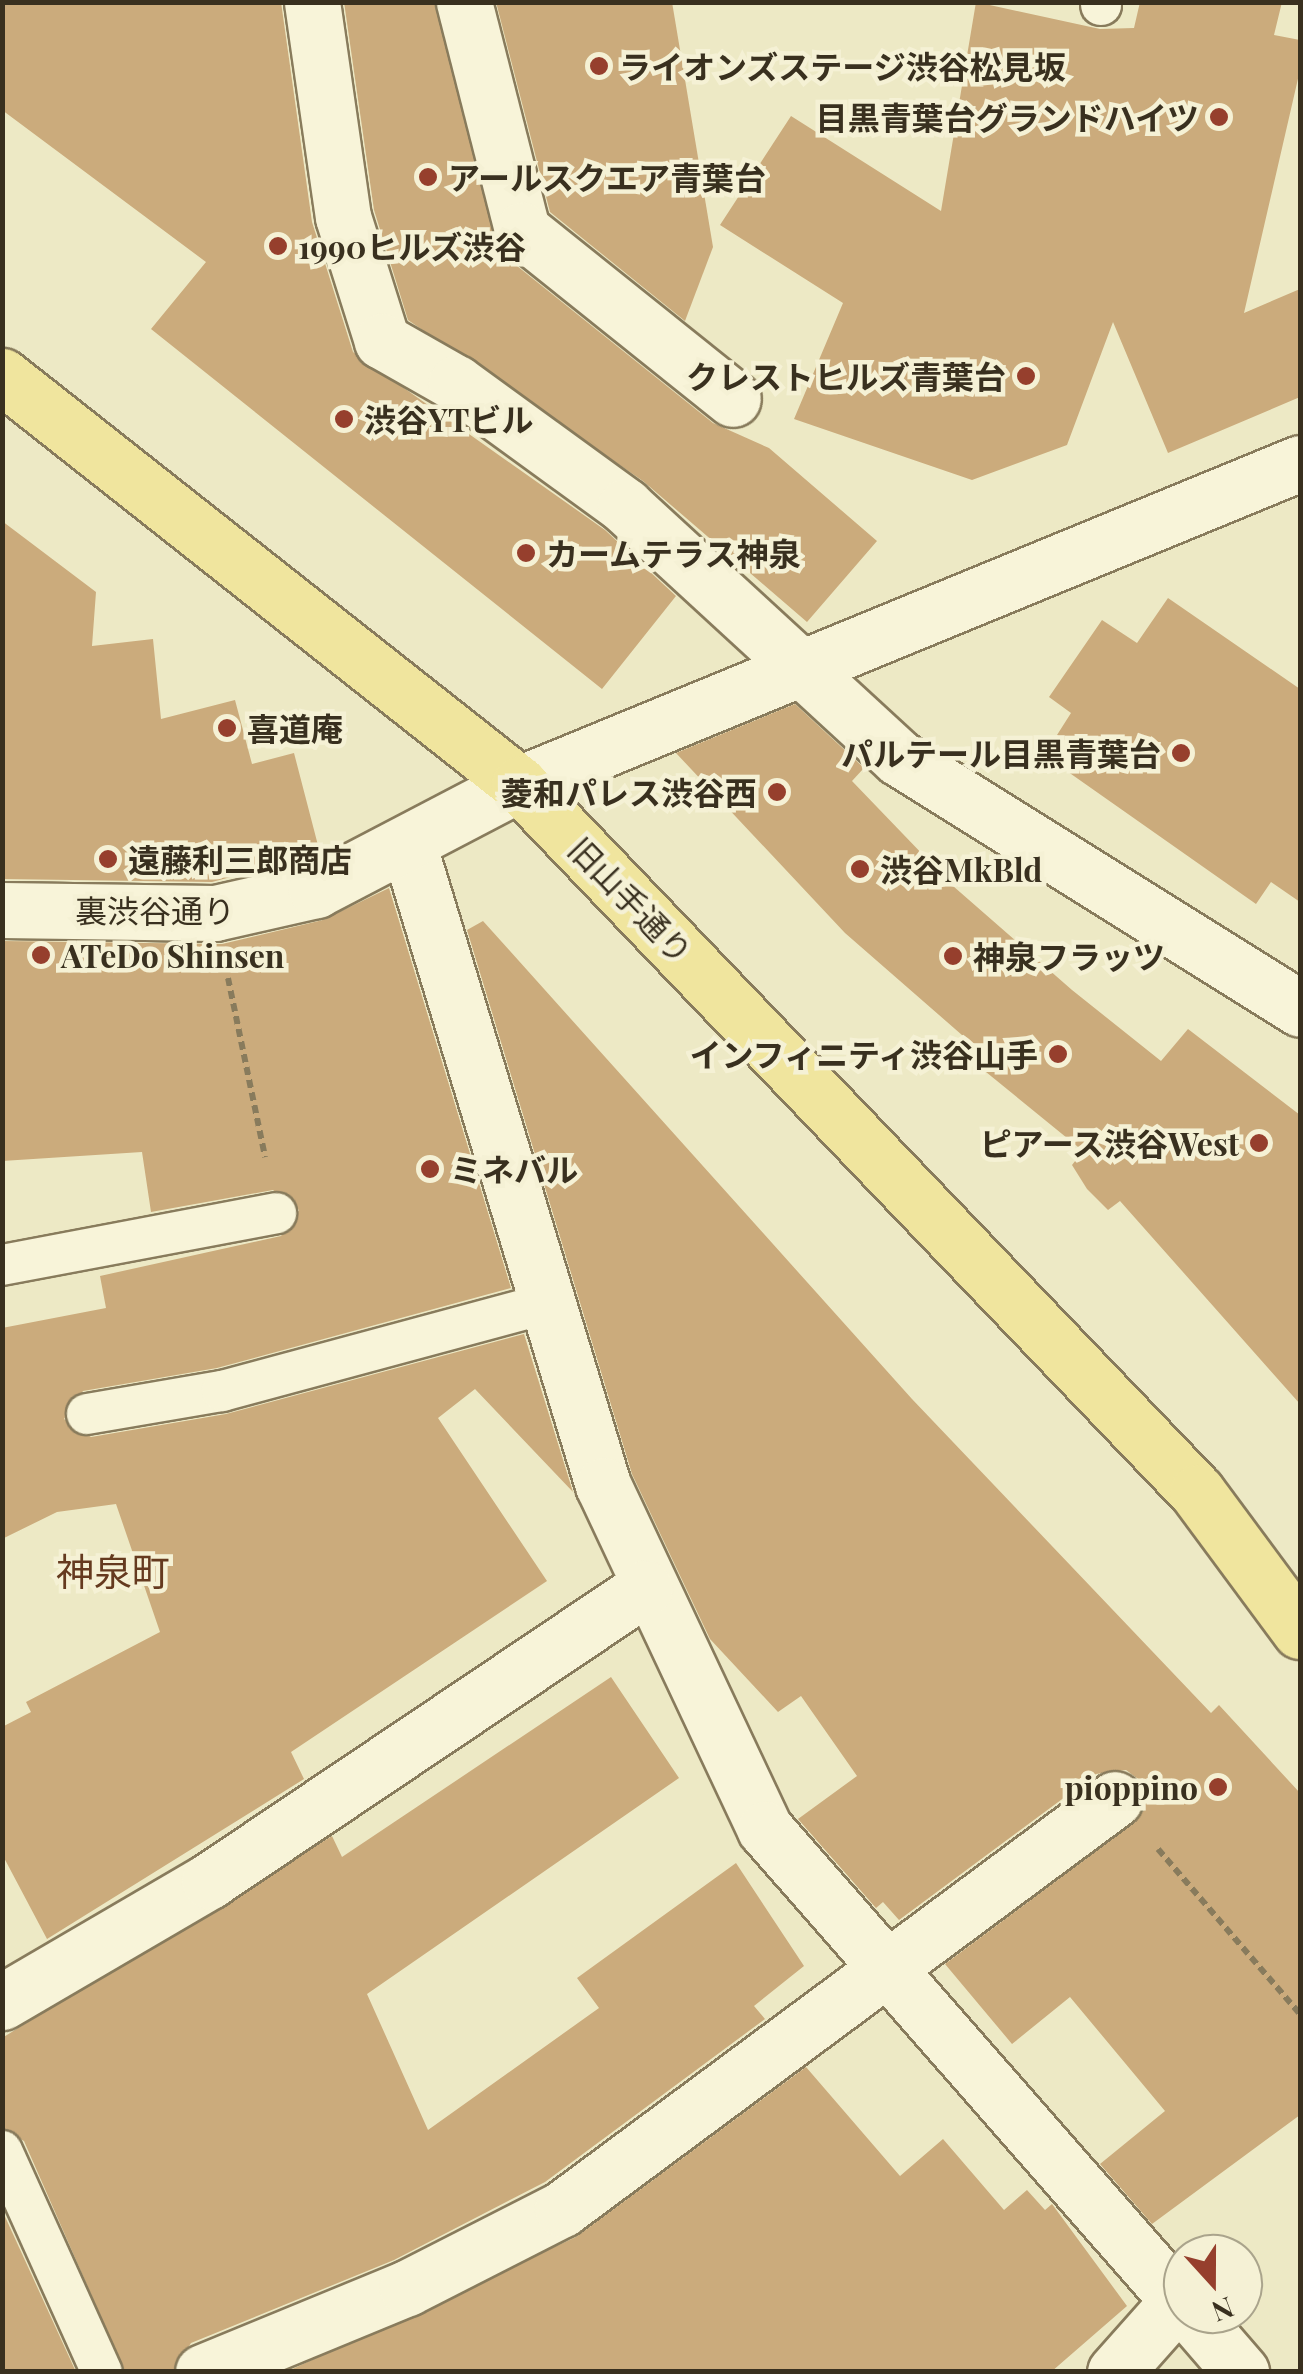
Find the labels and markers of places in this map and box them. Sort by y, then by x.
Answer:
place label: ライオンズステージ渋谷松見坂 [619,47,1067,85]
marker: ライオンズステージ渋谷松見坂 [588,55,610,77]
place label: 目黒青葉台グランドハイツ [815,98,1199,136]
marker: 目黒青葉台グランドハイツ [1208,106,1230,128]
place label: アールスクエア青葉台 [448,158,766,196]
marker: アールスクエア青葉台 [417,166,439,188]
place label: 1990ヒルズ渋谷 [298,227,526,265]
marker: 1990ヒルズ渋谷 [267,235,289,257]
place label: クレストヒルズ青葉台 [686,357,1006,395]
marker: クレストヒルズ青葉台 [1015,365,1037,387]
place label: 渋谷YTビル [364,400,533,438]
marker: 渋谷YTビル [333,408,355,430]
place label: カームテラス神泉 [546,534,802,572]
marker: カームテラス神泉 [515,542,537,564]
place label: 喜道庵 [247,709,343,747]
marker: 喜道庵 [216,717,238,739]
place label: パルテール目黒青葉台 [841,734,1161,772]
marker: パルテール目黒青葉台 [1170,742,1192,764]
place label: 菱和パレス渋谷西 [501,773,757,811]
marker: 菱和パレス渋谷西 [766,781,788,803]
place label: 遠藤利三郎商店 [128,840,352,878]
marker: 遠藤利三郎商店 [97,848,119,870]
place label: 渋谷MkBld [880,850,1042,888]
marker: 渋谷MkBld [849,858,871,880]
place label: ATeDo Shinsen [61,936,284,974]
place label: 神泉フラッツ [973,937,1165,975]
marker: ATeDo Shinsen [30,944,52,966]
marker: 神泉フラッツ [942,945,964,967]
place label: インフィニティ渋谷山手 [686,1035,1038,1073]
marker: インフィニティ渋谷山手 [1047,1043,1069,1065]
place label: ピアース渋谷West [978,1124,1239,1162]
marker: ピアース渋谷West [1248,1132,1270,1154]
place label: ミネバル [450,1150,578,1188]
marker: ミネバル [419,1158,441,1180]
place label: pioppino [1064,1768,1198,1806]
marker: pioppino [1207,1776,1229,1798]

